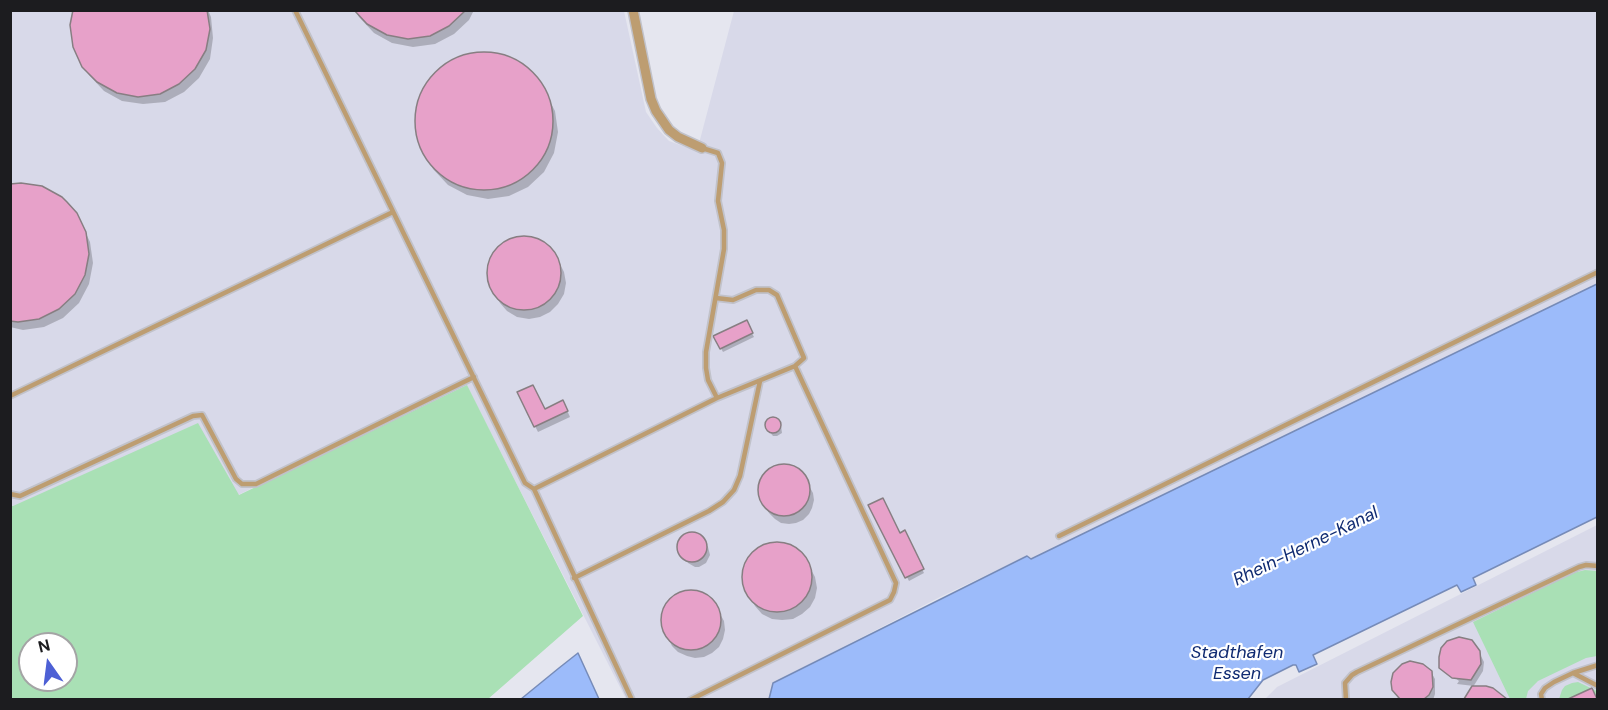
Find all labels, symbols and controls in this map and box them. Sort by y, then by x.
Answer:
water label: Rhein-Herne-Kanal [1230,502,1382,592]
north arrow [18,632,78,692]
text: N [36,634,52,658]
water label: Stadthafen Essen [1191,642,1283,684]

